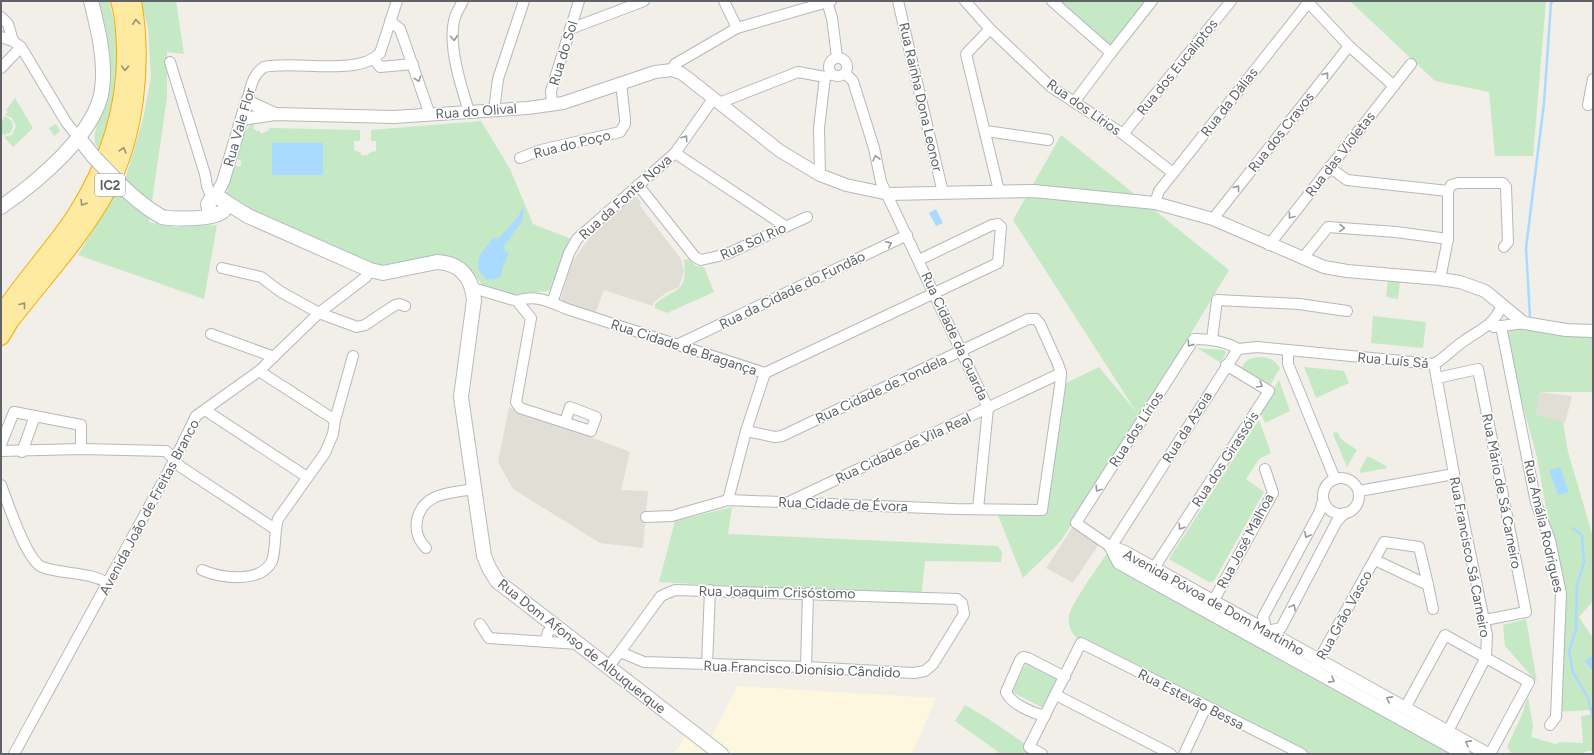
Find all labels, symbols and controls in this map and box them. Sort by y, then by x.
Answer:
street label: Rua dos Eucaliptos [1133,16,1221,119]
one-way arrow [132,19,141,25]
street label: Rua do Sol [546,19,581,88]
street label: Rua Rainha Dona Leonor [895,21,946,174]
one-way arrow [449,35,458,41]
street label: Rua da Dálias [1197,64,1262,140]
one-way arrow [121,65,129,71]
one-way arrow [1321,73,1328,80]
one-way arrow [413,75,422,82]
street label: Rua dos Lírios [1043,76,1124,139]
street label: Rua Vale Flor [220,86,259,168]
street label: Rua dos Cravos [1245,89,1318,176]
street label: Rua do Olival [435,100,517,123]
street label: Rua das Violetas [1302,108,1379,200]
street label: Rua do Poço [532,127,612,162]
one-way arrow [680,135,688,142]
one-way arrow [118,147,127,154]
street label: Rua da Fonte Nova [575,151,675,243]
one-way arrow [872,155,880,161]
road number: IC2 [95,174,125,196]
one-way arrow [1232,186,1239,193]
one-way arrow [80,199,87,206]
one-way arrow [1289,211,1296,218]
street label: Rua Sol Rio [718,219,789,264]
one-way arrow [1339,224,1345,232]
one-way arrow [884,241,892,249]
street label: Rua da Cidade do Fundão [716,248,868,333]
street label: Rua Cidade da Guarda [917,269,992,403]
one-way arrow [18,303,25,310]
street label: Rua Cidade de Bragança [609,316,759,379]
one-way arrow [1188,340,1195,347]
street label: Rua Luís Sá [1357,349,1429,372]
street label: Rua Cidade de Tondela [813,351,950,427]
one-way arrow [1256,381,1263,388]
street label: Rua dos Lírios [1106,388,1167,470]
street label: Rua da Azoia [1159,388,1216,466]
street label: Rua dos Girassóis [1188,408,1263,510]
street label: Rua Cidade de Vila Real [833,410,974,487]
street label: Rua Mário de Sá Carneiro [1478,412,1525,570]
street label: Avenida João de Freitas Branco [96,416,203,598]
street label: Rua Amália Rodrigues [1520,458,1567,594]
street label: Rua Francisco Sá Carneiro [1446,475,1493,639]
one-way arrow [1095,485,1103,492]
street label: Rua José Malhoa [1213,491,1278,592]
street label: Rua Cidade de Évora [778,494,908,515]
one-way arrow [1178,523,1186,530]
one-way arrow [1304,531,1311,538]
street label: Avenida Póvoa de Dom Martinho [1120,546,1307,659]
street label: Rua Grão Vasco [1313,567,1376,663]
street label: Rua Dom Afonso de Albuquerque [494,575,669,718]
street label: Rua Joaquim Crisóstomo [698,583,856,602]
one-way arrow [1288,604,1295,611]
street label: Rua Francisco Dionísio Cândido [703,658,901,681]
street label: Rua Estevão Bessa [1135,665,1247,734]
one-way arrow [1328,676,1335,683]
one-way arrow [1386,696,1393,703]
one-way arrow [1465,740,1472,747]

